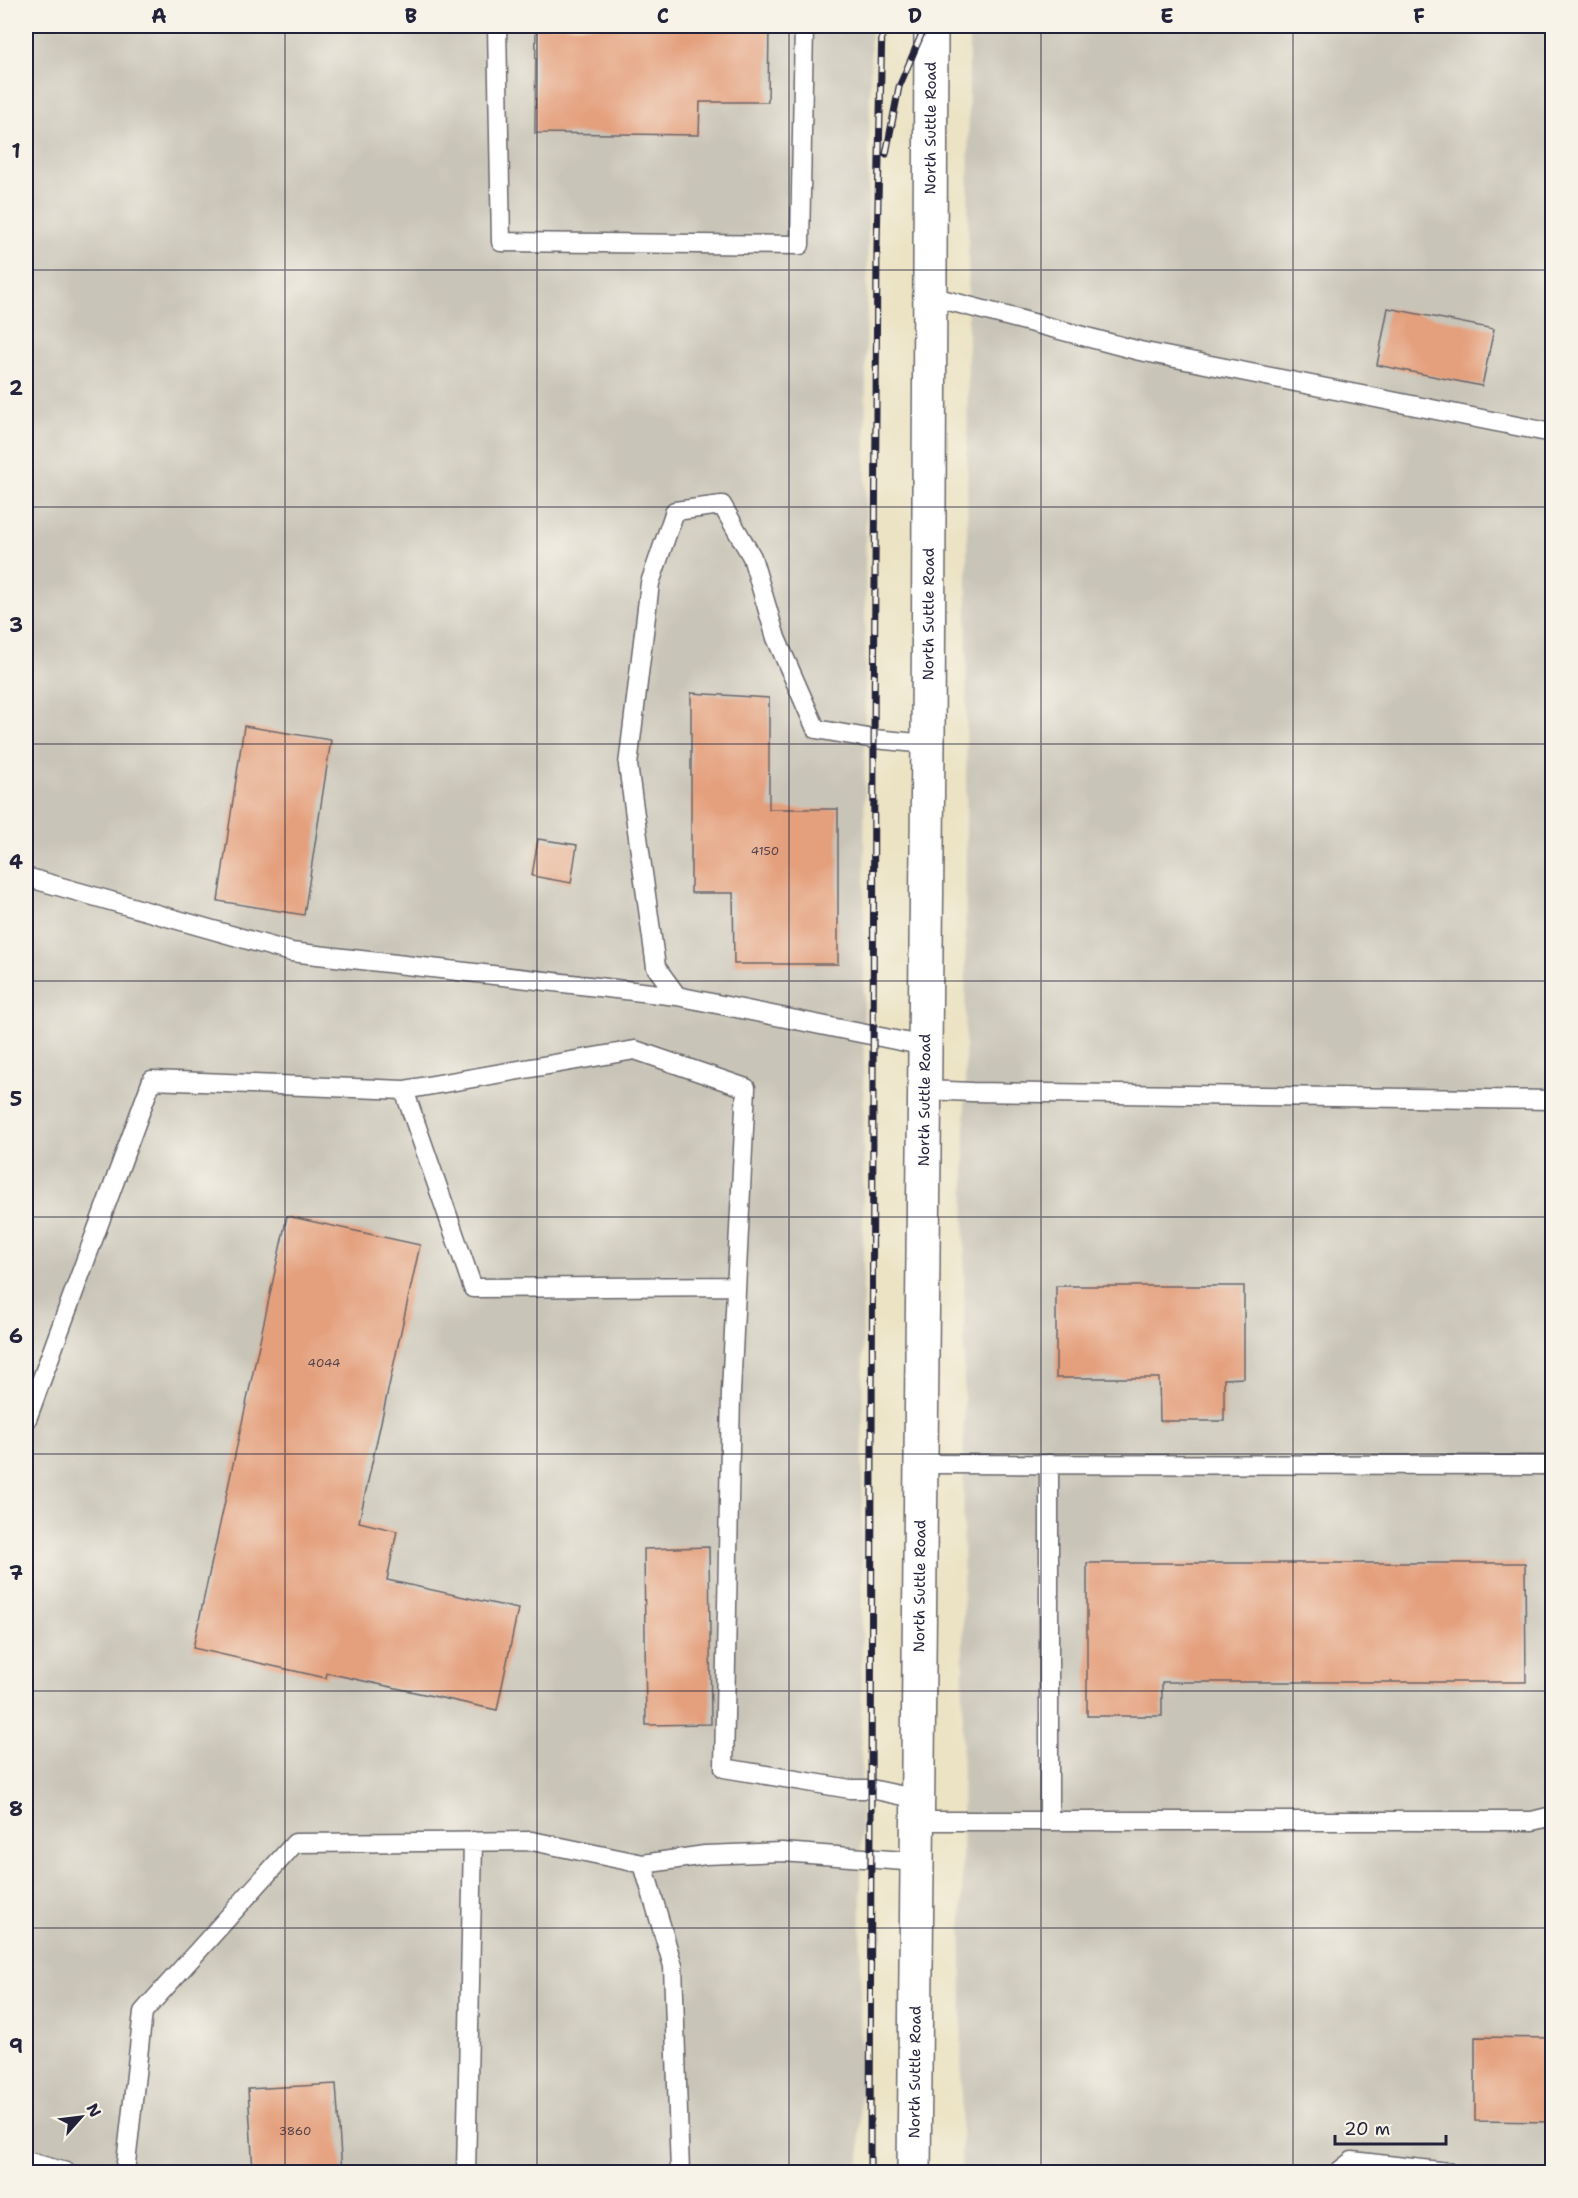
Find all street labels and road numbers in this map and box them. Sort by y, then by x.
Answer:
street label: North Suttle Road [920,61,941,194]
street label: North Suttle Road [918,547,939,680]
street label: North Suttle Road [914,1033,935,1166]
street label: North Suttle Road [909,1519,930,1652]
street label: North Suttle Road [904,2005,926,2138]

